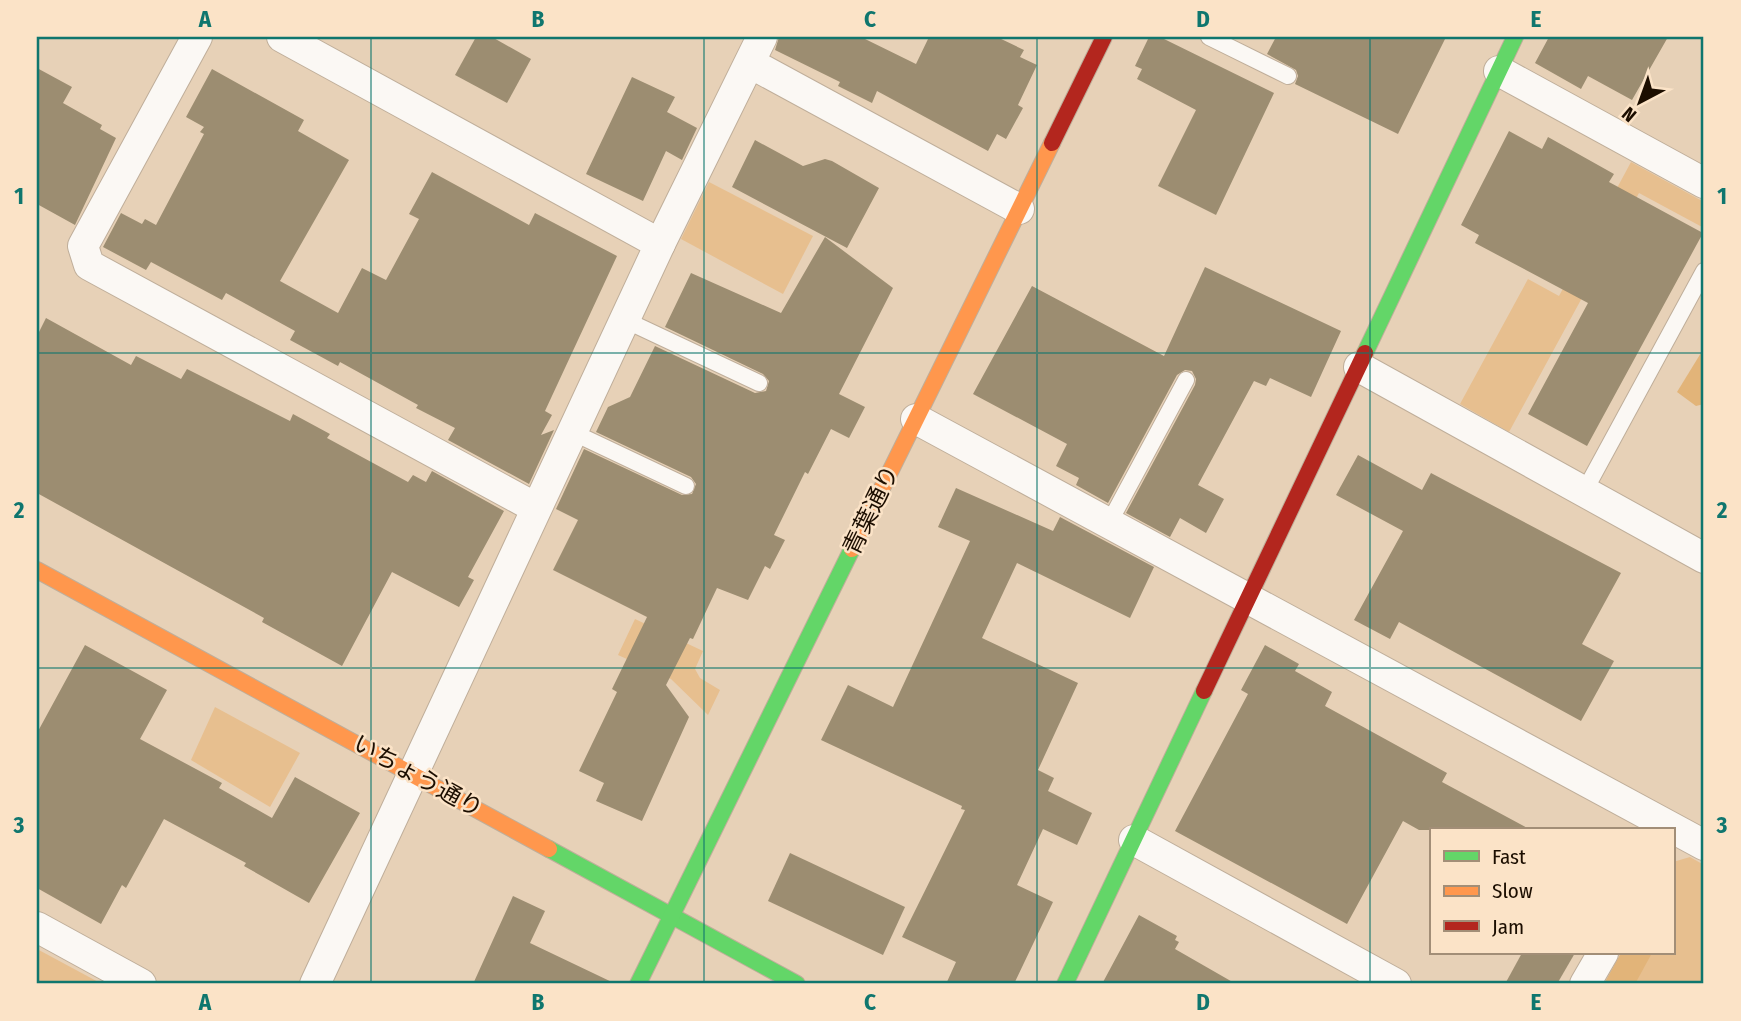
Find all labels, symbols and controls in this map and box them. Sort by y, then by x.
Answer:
text: A [198,5,212,33]
text: B [532,5,545,33]
text: C [864,5,876,33]
text: D [1196,5,1210,33]
text: E [1531,5,1542,33]
north arrow [1604,66,1674,136]
text: N [1617,102,1641,127]
text: 1 [14,182,24,210]
text: 1 [1717,182,1727,210]
street label: 青葉通り [837,461,905,559]
text: 2 [13,496,25,524]
text: 2 [1716,496,1728,524]
street label: いちょう通り [348,729,488,823]
text: 3 [13,811,25,839]
text: 3 [1716,811,1728,839]
legend [1430,828,1674,954]
text: Fast [1492,844,1526,870]
text: Slow [1492,878,1533,904]
text: Jam [1492,914,1524,940]
text: A [198,988,212,1016]
text: B [532,988,545,1016]
text: C [864,988,876,1016]
text: D [1196,988,1210,1016]
text: E [1531,988,1542,1016]

